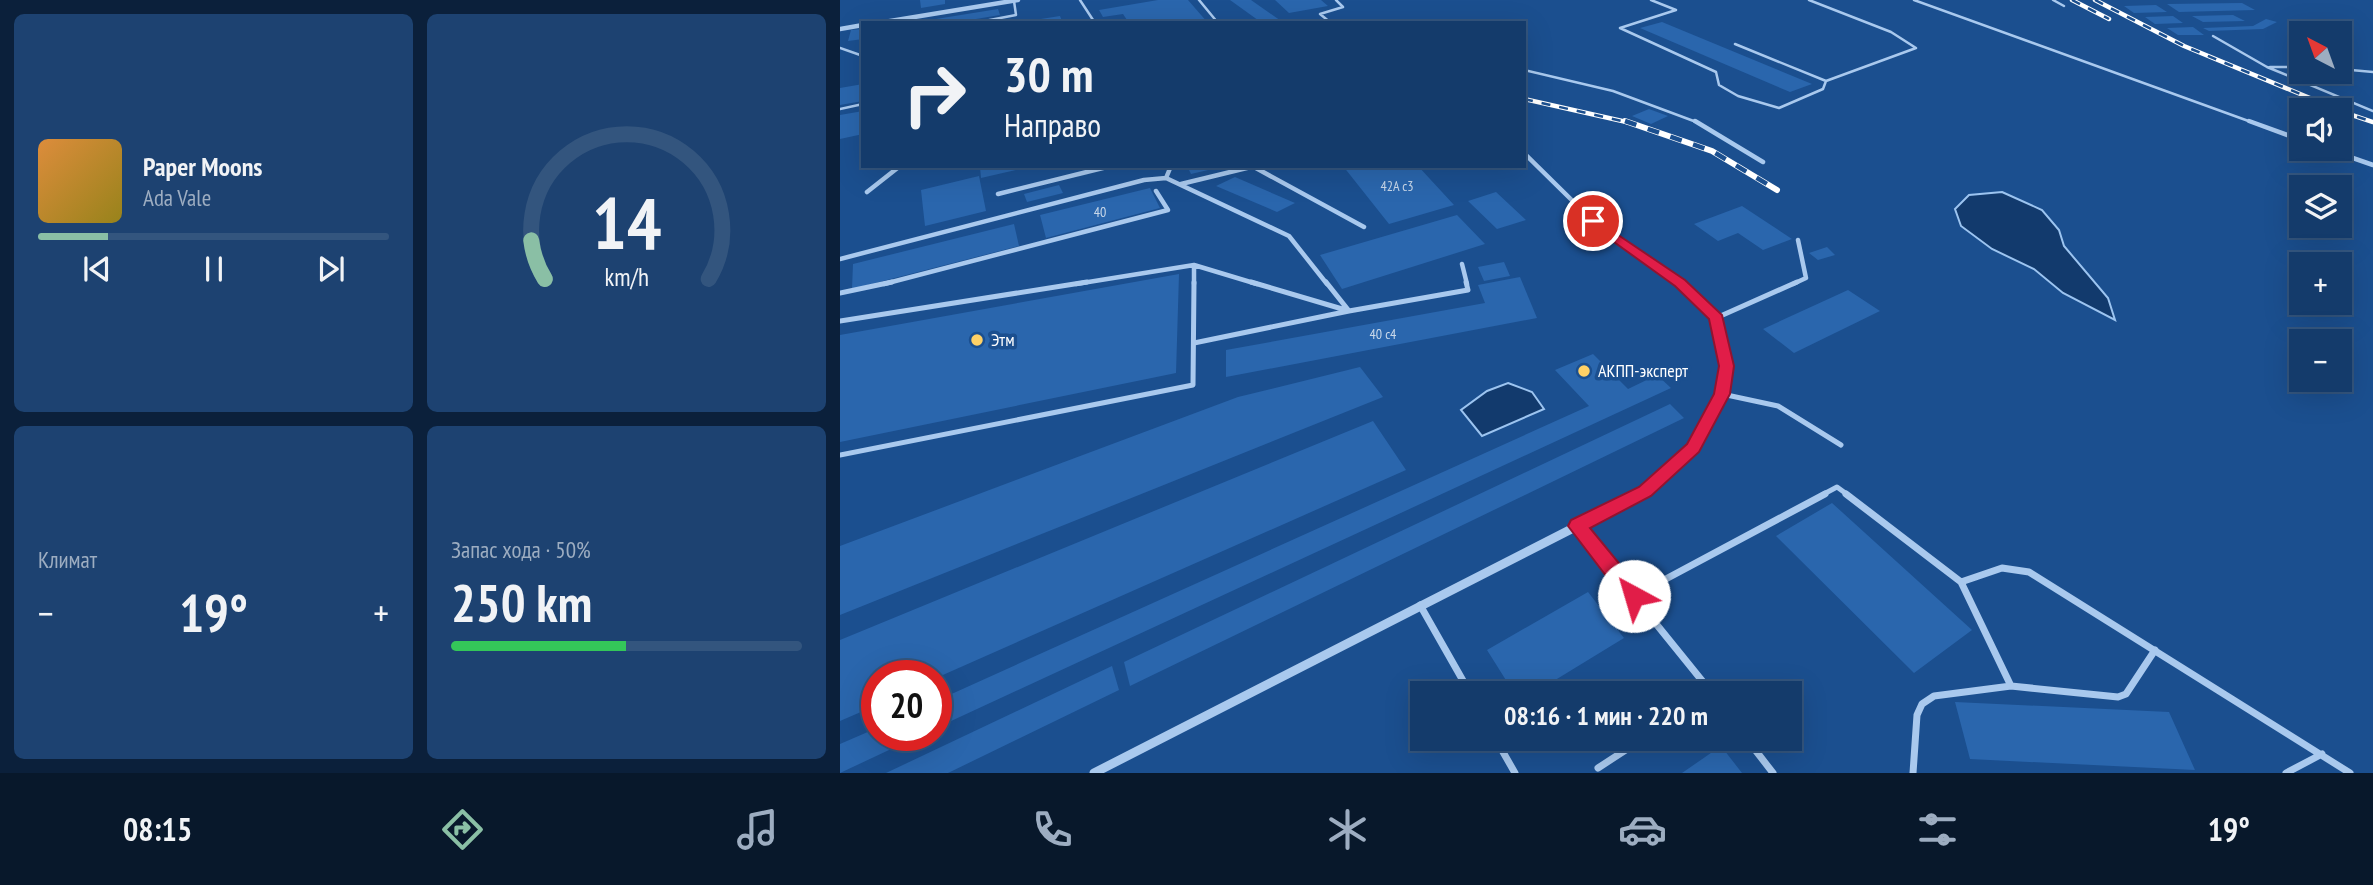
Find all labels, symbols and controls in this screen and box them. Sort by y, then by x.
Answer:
north arrow [2289,21,2352,84]
map controls [2289,21,2352,392]
text: 30 m [1004,42,1093,106]
icon: right [889,49,980,140]
button: sound [2289,98,2352,161]
text: Направо [1004,104,1101,146]
text: Paper Moons [143,150,262,183]
button: layers [2289,175,2352,238]
text: 14 [592,176,661,270]
house number: 42А с3 [1380,177,1414,195]
text: Ada Vale [143,183,211,212]
pin [1563,191,1623,251]
icon: arrive [1574,202,1612,240]
house number: 40 [1094,203,1106,221]
icon: previous [78,250,116,288]
icon: pause [195,250,233,288]
icon: next [312,250,350,288]
button: + [2289,252,2352,315]
text: km/h [604,261,649,293]
house number: 40 с4 [1370,325,1397,343]
place label: Этм [991,328,1015,351]
button: − [2289,329,2352,392]
marker: Этм [969,332,985,348]
place label: АКПП-эксперт [1598,359,1688,382]
marker: АКПП-эксперт [1576,363,1592,379]
text: Запас хода · 50% [451,535,591,564]
text: Климат [38,545,97,574]
position arrow [1597,559,1671,633]
text: 250 km [451,569,592,636]
text: 19° [179,579,248,646]
text: − [38,588,54,637]
text: + [373,588,389,637]
speed limit sign: 20 [861,660,952,751]
text: 08:16 · 1 мин · 220 m [1504,699,1708,732]
icon: directions [438,805,487,854]
icon: music [733,805,782,854]
icon: phone [1028,805,1077,854]
icon: climate [1323,805,1372,854]
icon: car [1618,805,1667,854]
icon: filters [1913,805,1962,854]
text: 08:15 [123,808,192,850]
text: 19° [2208,808,2250,850]

